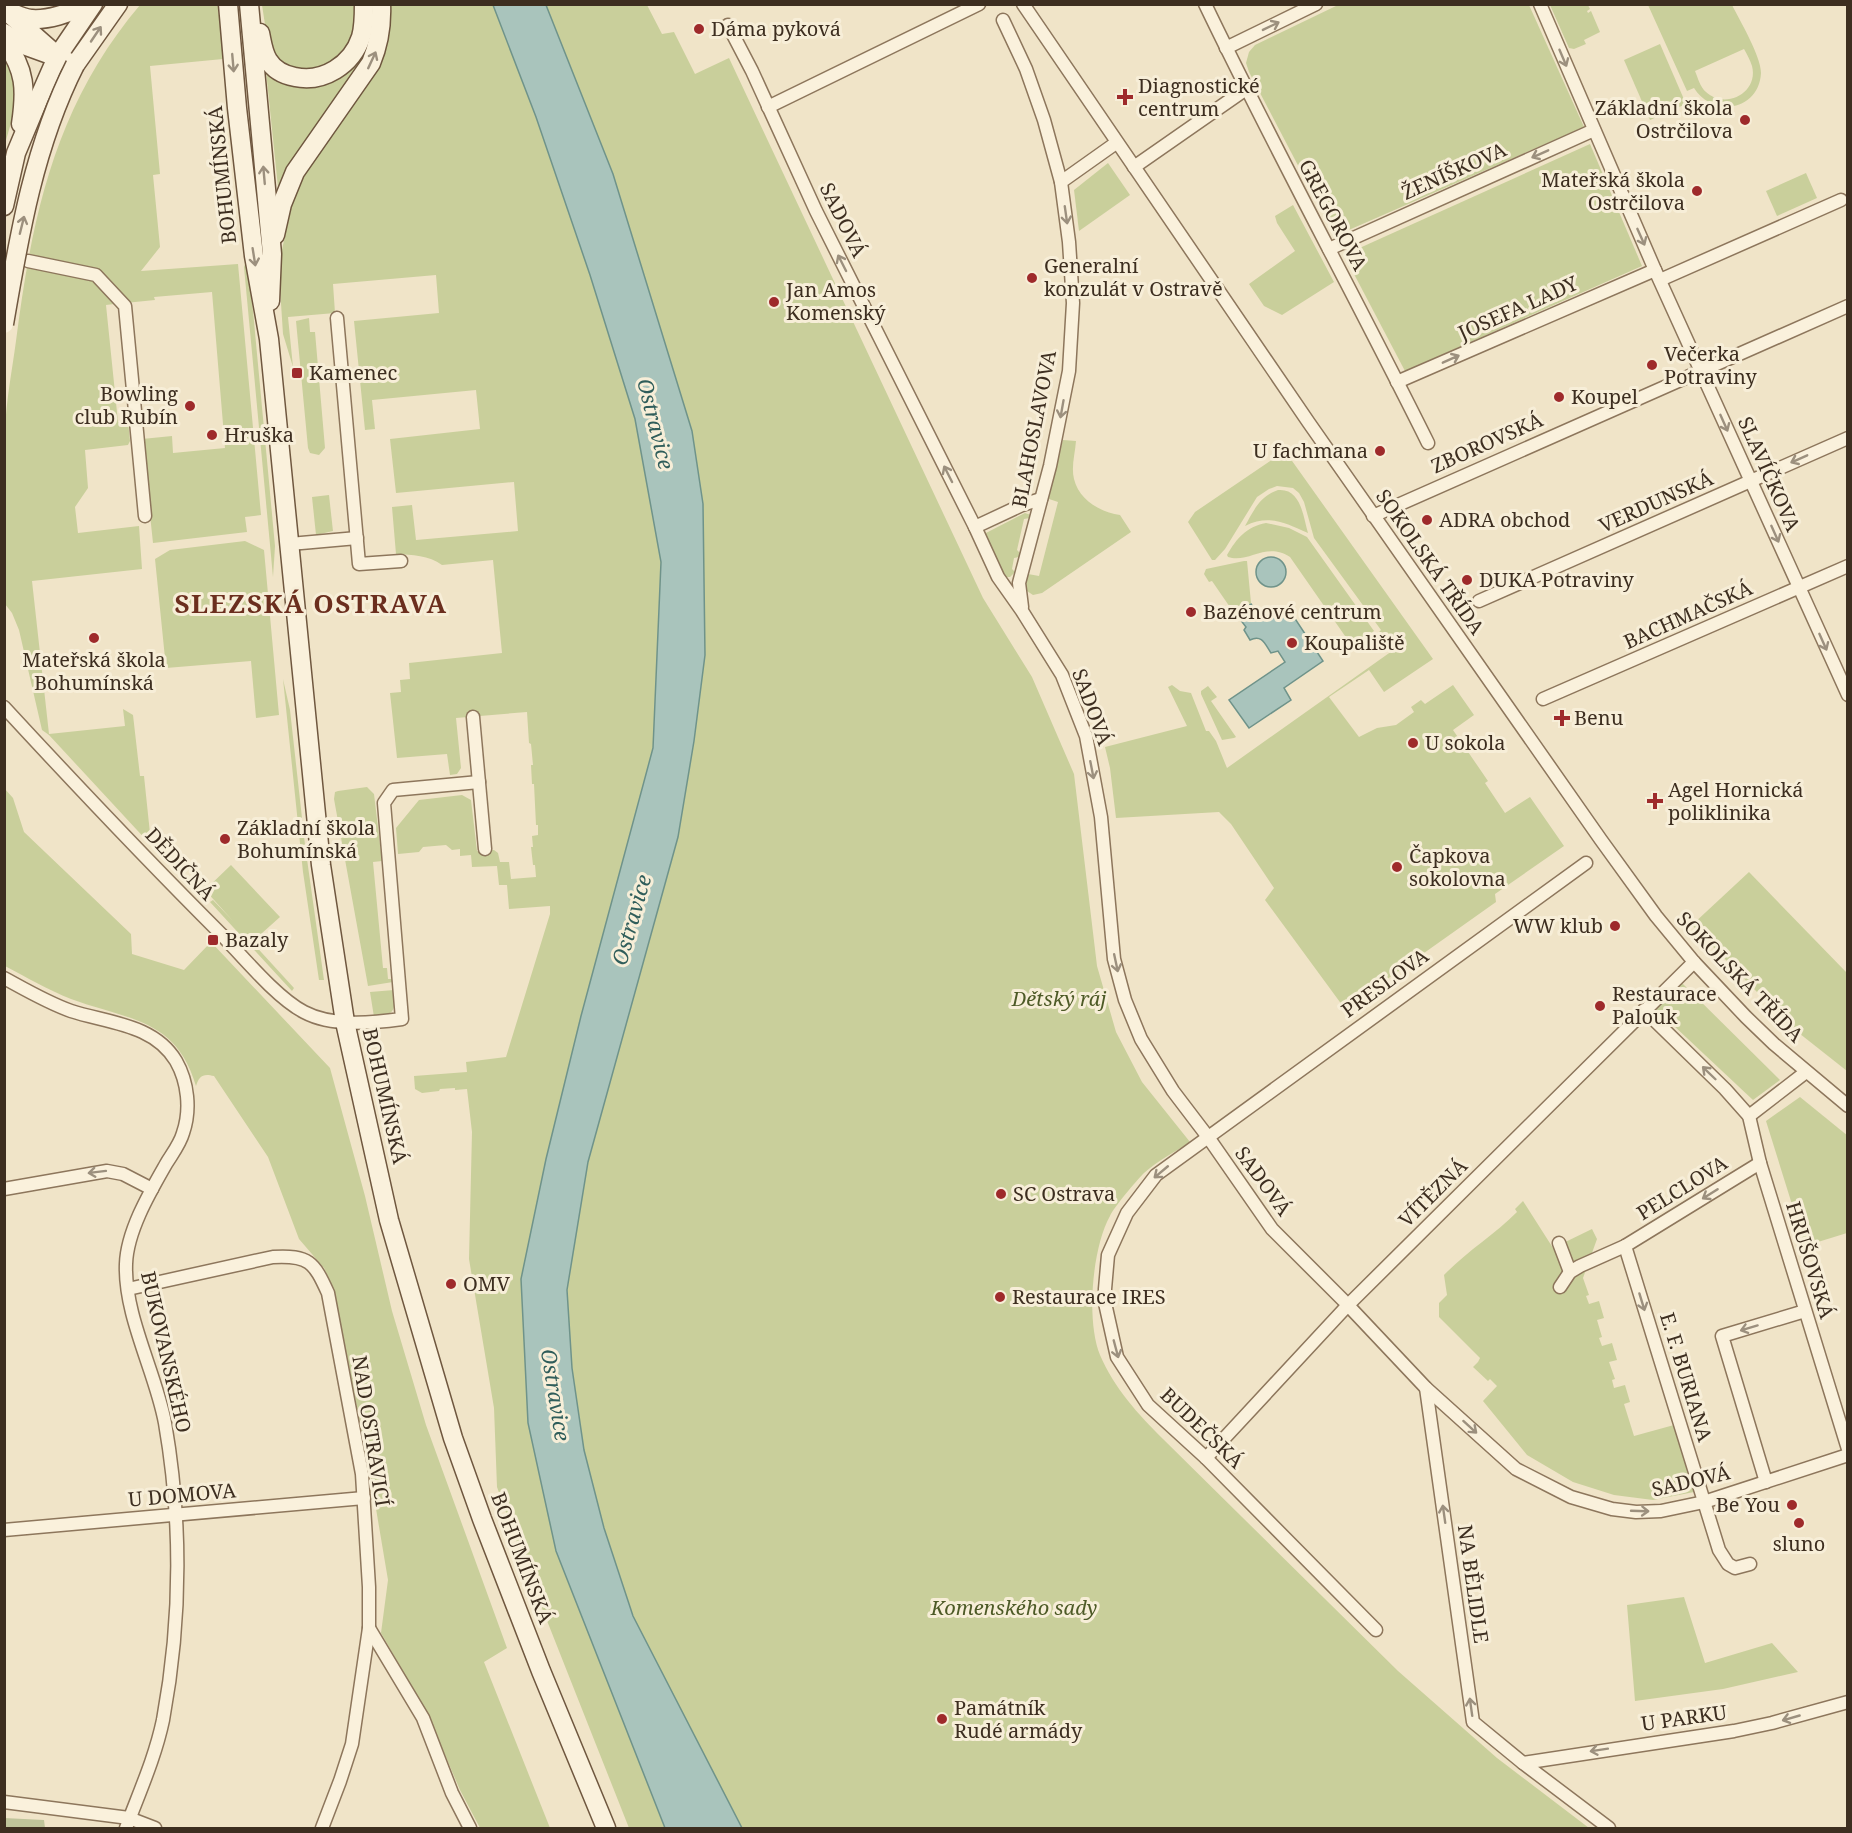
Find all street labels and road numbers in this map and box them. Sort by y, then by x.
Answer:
street label: BOHUMÍNSKÁ [201,104,242,245]
street label: ŽENÍŠKOVA [1397,135,1511,206]
street label: GREGOROVA [1293,155,1374,276]
street label: SADOVÁ [814,178,873,262]
street label: JOSEFA LADY [1453,269,1582,346]
street label: BLAHOSLAVOVA [1005,347,1062,510]
street label: ZBOROVSKÁ [1427,406,1548,479]
street label: SLAVÍČKOVA [1732,412,1807,536]
street label: VERDUNSKÁ [1594,464,1718,539]
street label: SOKOLSKÁ TŘÍDA [1370,484,1491,641]
street label: BACHMAČSKÁ [1619,574,1757,655]
street label: SADOVÁ [1066,665,1119,750]
street label: DĚDIČNÁ [140,821,222,907]
street label: SOKOLSKÁ TŘÍDA [1671,905,1810,1048]
street label: PRESLOVA [1336,941,1434,1023]
street label: BOHUMÍNSKÁ [357,1025,414,1167]
street label: SADOVÁ [1229,1141,1298,1222]
street label: PELCLOVA [1631,1149,1733,1226]
street label: VÍTĚZNÁ [1392,1152,1474,1233]
street label: HRUŠOVSKÁ [1780,1198,1841,1322]
street label: BUKOVANSKÉHO [135,1269,198,1435]
street label: E. F. BURIANA [1654,1309,1719,1446]
street label: NAD OSTRAVICÍ [346,1353,397,1508]
street label: BUDEČSKÁ [1155,1381,1250,1475]
street label: SADOVÁ [1649,1458,1734,1503]
street label: U DOMOVA [127,1476,238,1513]
street label: BOHUMÍNSKÁ [485,1488,560,1628]
street label: NA BĚLIDLE [1452,1523,1495,1645]
street label: U PARKU [1639,1698,1729,1737]

